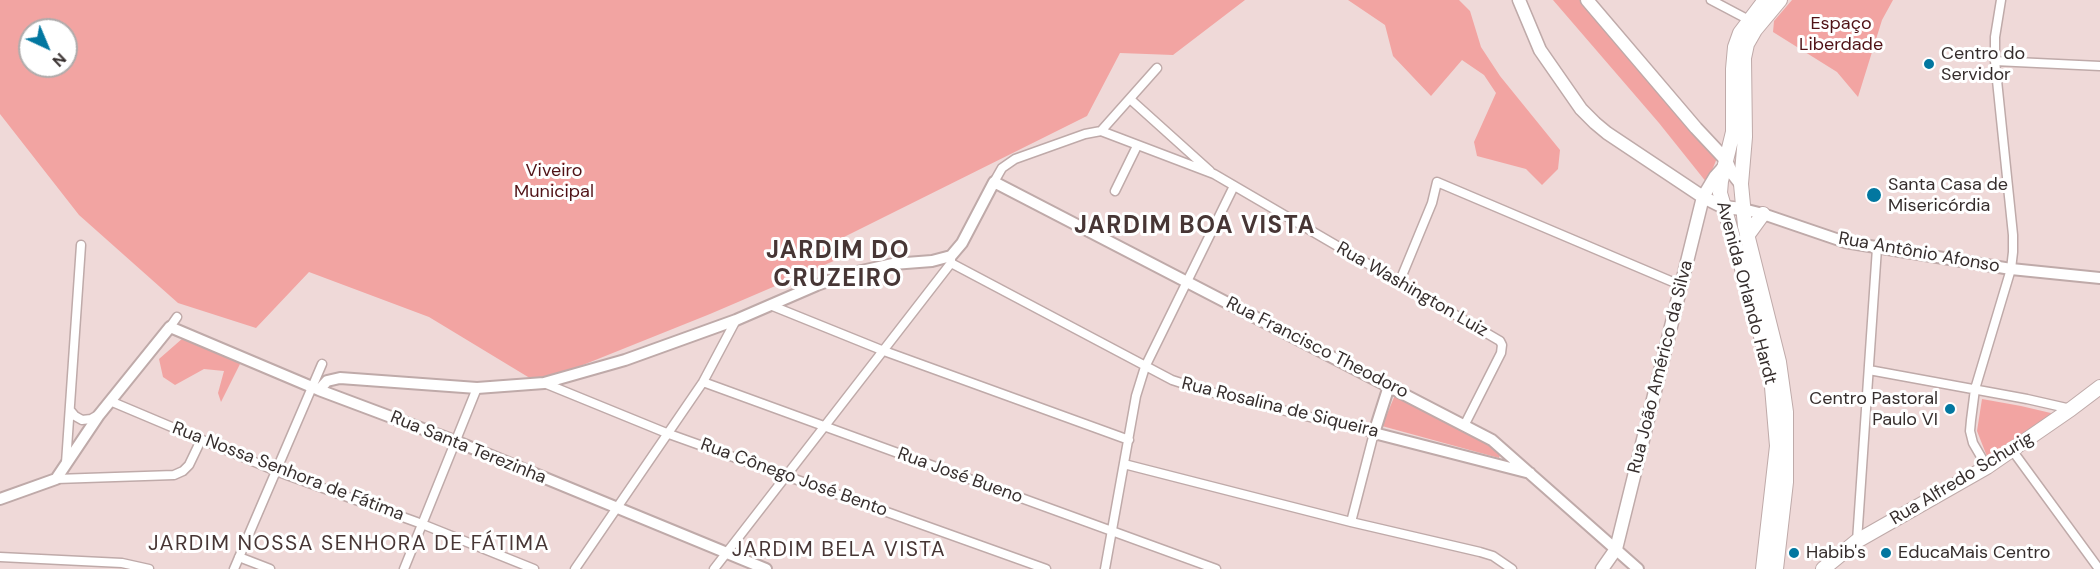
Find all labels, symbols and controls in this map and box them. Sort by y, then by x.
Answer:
park label: Espaço Liberdade [1799,13,1883,56]
north arrow [18,18,78,78]
place label: Centro do Servidor [1941,43,2025,86]
text: N [48,48,71,71]
marker: Centro do Servidor [1922,57,1936,71]
park label: Viveiro Municipal [514,160,594,202]
place label: Santa Casa de Misericórdia [1888,174,2008,216]
marker: Santa Casa de Misericórdia [1865,186,1883,204]
street label: Avenida Orlando Hardt [1711,199,1781,387]
district label: JARDIM BOA VISTA [1074,213,1316,241]
street label: Rua Antônio Afonso [1837,228,2001,278]
district label: JARDIM DO CRUZEIRO [766,238,910,294]
street label: Rua Washington Luiz [1333,238,1491,342]
street label: Rua João Américo da Silva [1624,258,1698,476]
street label: Rua Francisco Theodoro [1222,293,1412,403]
street label: Rua Rosalina de Siqueira [1179,373,1381,443]
place label: Centro Pastoral Paulo VI [1809,388,1938,430]
marker: Centro Pastoral Paulo VI [1943,402,1957,416]
street label: Rua Santa Terezinha [387,407,549,489]
street label: Rua Nossa Senhora de Fátima [169,418,407,526]
street label: Rua Alfredo Schurig [1886,428,2038,530]
street label: Rua Cônego José Bento [698,434,890,522]
street label: Rua José Bueno [894,443,1026,509]
district label: JARDIM NOSSA SENHORA DE FÁTIMA [148,531,550,557]
district label: JARDIM BELA VISTA [732,537,946,563]
place label: Habib's [1806,542,1866,564]
place label: EducaMais Centro [1898,542,2050,564]
marker: Habib's [1787,546,1801,560]
marker: EducaMais Centro [1879,546,1893,560]

